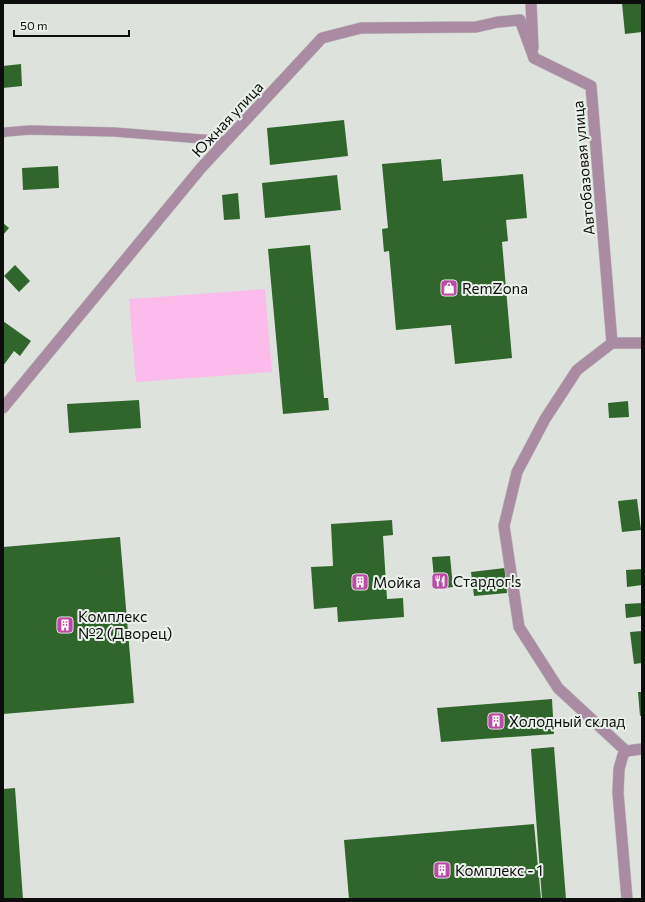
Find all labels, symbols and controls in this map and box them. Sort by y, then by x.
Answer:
scale bar [14,12,129,38]
text: 50 m [20,18,48,32]
street label: Южная улица [188,78,266,160]
street label: Автобазовая улица [568,100,598,236]
shop icon: RemZona [439,278,459,298]
place label: RemZona [462,279,528,297]
restaurant icon: Стардог!s [430,571,450,591]
building icon: Мойка [350,572,370,592]
place label: Стардог!s [453,572,522,590]
place label: Мойка [373,573,421,591]
place label: Комплекс №2 (Дворец) [78,607,172,642]
building icon: Комплекс №2 (Дворец) [55,615,75,635]
building icon: Холодный склад [486,711,506,731]
place label: Холодный склад [509,712,626,730]
building icon: Комплекс - 1 [432,860,452,880]
place label: Комплекс - 1 [455,861,543,879]

